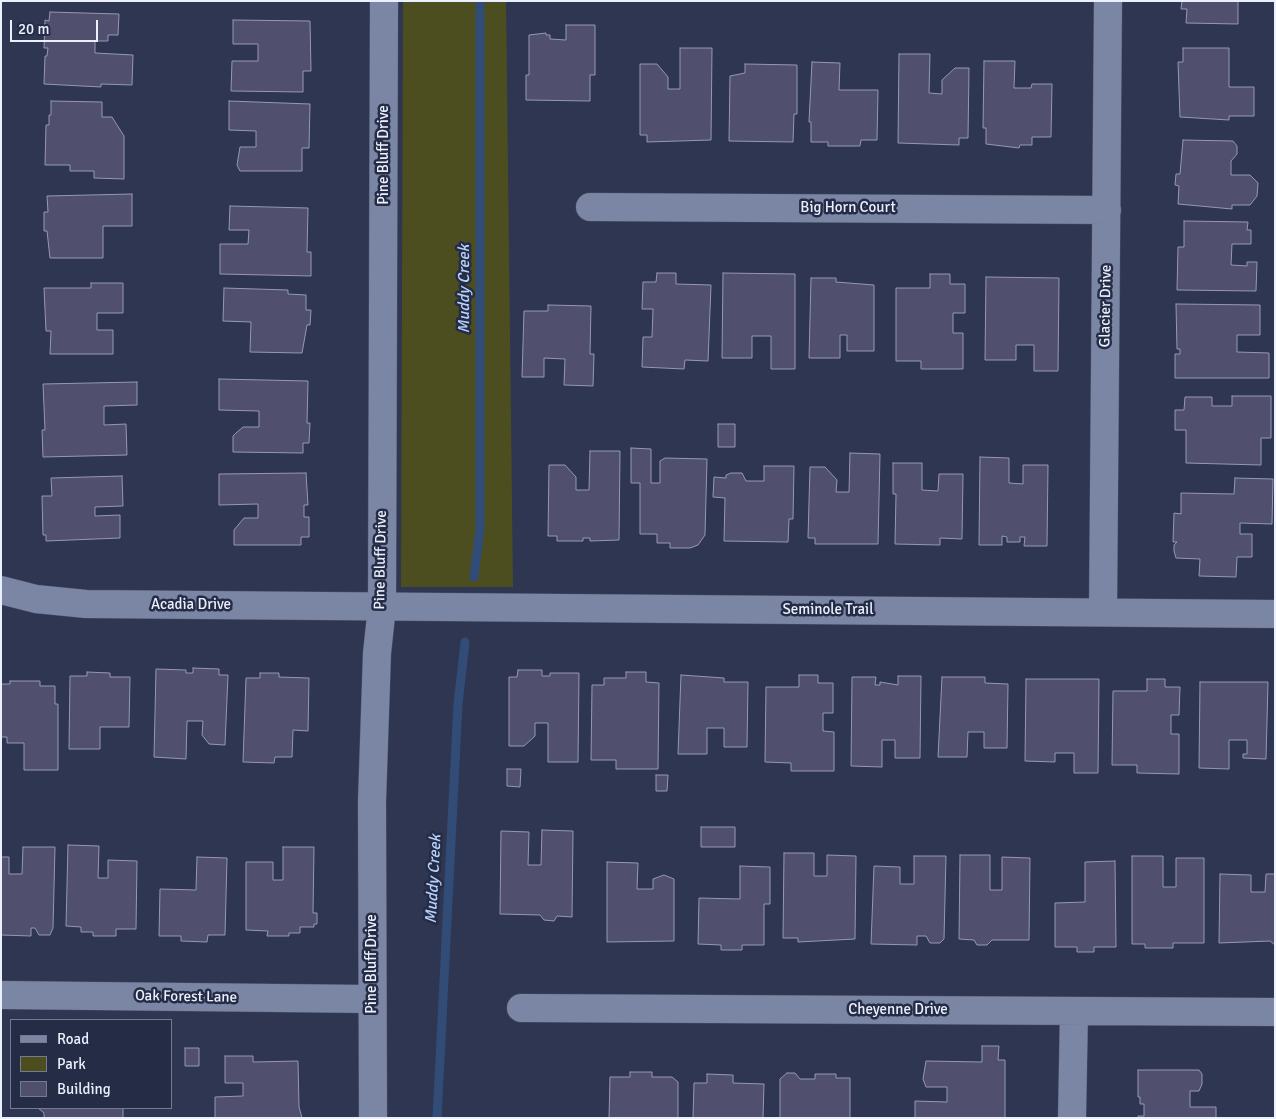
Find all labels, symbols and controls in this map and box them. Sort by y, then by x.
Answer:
scale bar [12,10,100,42]
text: 20 m [18,20,49,38]
street label: Pine Bluff Drive [375,105,393,205]
street label: Big Horn Court [800,199,896,217]
water label: Muddy Creek [455,245,475,333]
street label: Glacier Drive [1096,264,1116,348]
street label: Pine Bluff Drive [371,510,391,610]
street label: Acadia Drive [151,596,231,614]
street label: Seminole Trail [782,601,874,619]
water label: Muddy Creek [422,834,446,924]
street label: Pine Bluff Drive [363,914,381,1014]
street label: Oak Forest Lane [135,987,237,1007]
street label: Cheyenne Drive [848,1001,948,1019]
legend [10,1019,172,1109]
text: Road [57,1030,89,1048]
text: Park [57,1055,86,1073]
text: Building [57,1080,111,1098]

